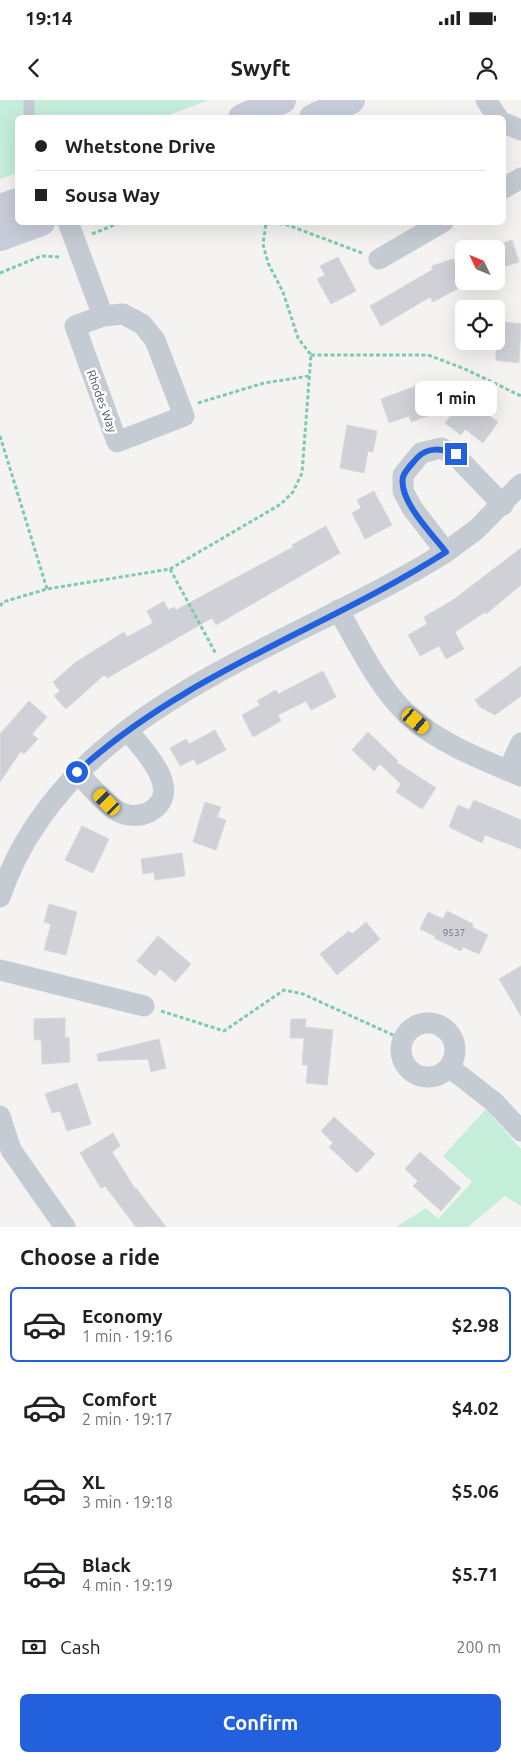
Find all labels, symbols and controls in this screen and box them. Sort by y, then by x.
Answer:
text: 19:14 [25,7,73,29]
icon: back [20,54,48,82]
icon: person [473,54,501,82]
text: Swyft [230,55,291,80]
text: Whetstone Drive [65,135,216,157]
text: Sousa Way [65,184,160,206]
north arrow [455,240,505,290]
map controls [455,240,505,350]
button: locate [455,300,505,350]
street label: Rhodes Way [85,368,119,434]
callout: 1 min [415,382,497,416]
text: 1 min [436,389,476,407]
route end [445,443,467,465]
car [399,706,432,736]
route start [66,761,88,783]
car [91,786,122,818]
house number: 9537 [443,927,465,938]
text: Choose a ride [20,1244,160,1269]
icon: car [22,1302,67,1347]
text: Economy [82,1305,163,1327]
text: $2.98 [451,1314,499,1336]
text: 1 min · 19:16 [82,1327,173,1345]
icon: car [22,1385,67,1430]
text: Comfort [82,1388,157,1410]
text: $4.02 [451,1397,499,1419]
text: 2 min · 19:17 [82,1410,173,1428]
icon: car [22,1468,67,1513]
text: XL [82,1471,105,1493]
text: $5.06 [451,1480,499,1502]
text: 3 min · 19:18 [82,1493,173,1511]
icon: car [22,1551,67,1596]
text: Black [82,1554,131,1576]
text: $5.71 [451,1563,499,1585]
text: 4 min · 19:19 [82,1576,173,1594]
icon: cash [20,1633,48,1661]
text: Cash [60,1636,101,1658]
text: 200 m [456,1638,501,1656]
button: Confirm [20,1694,501,1752]

